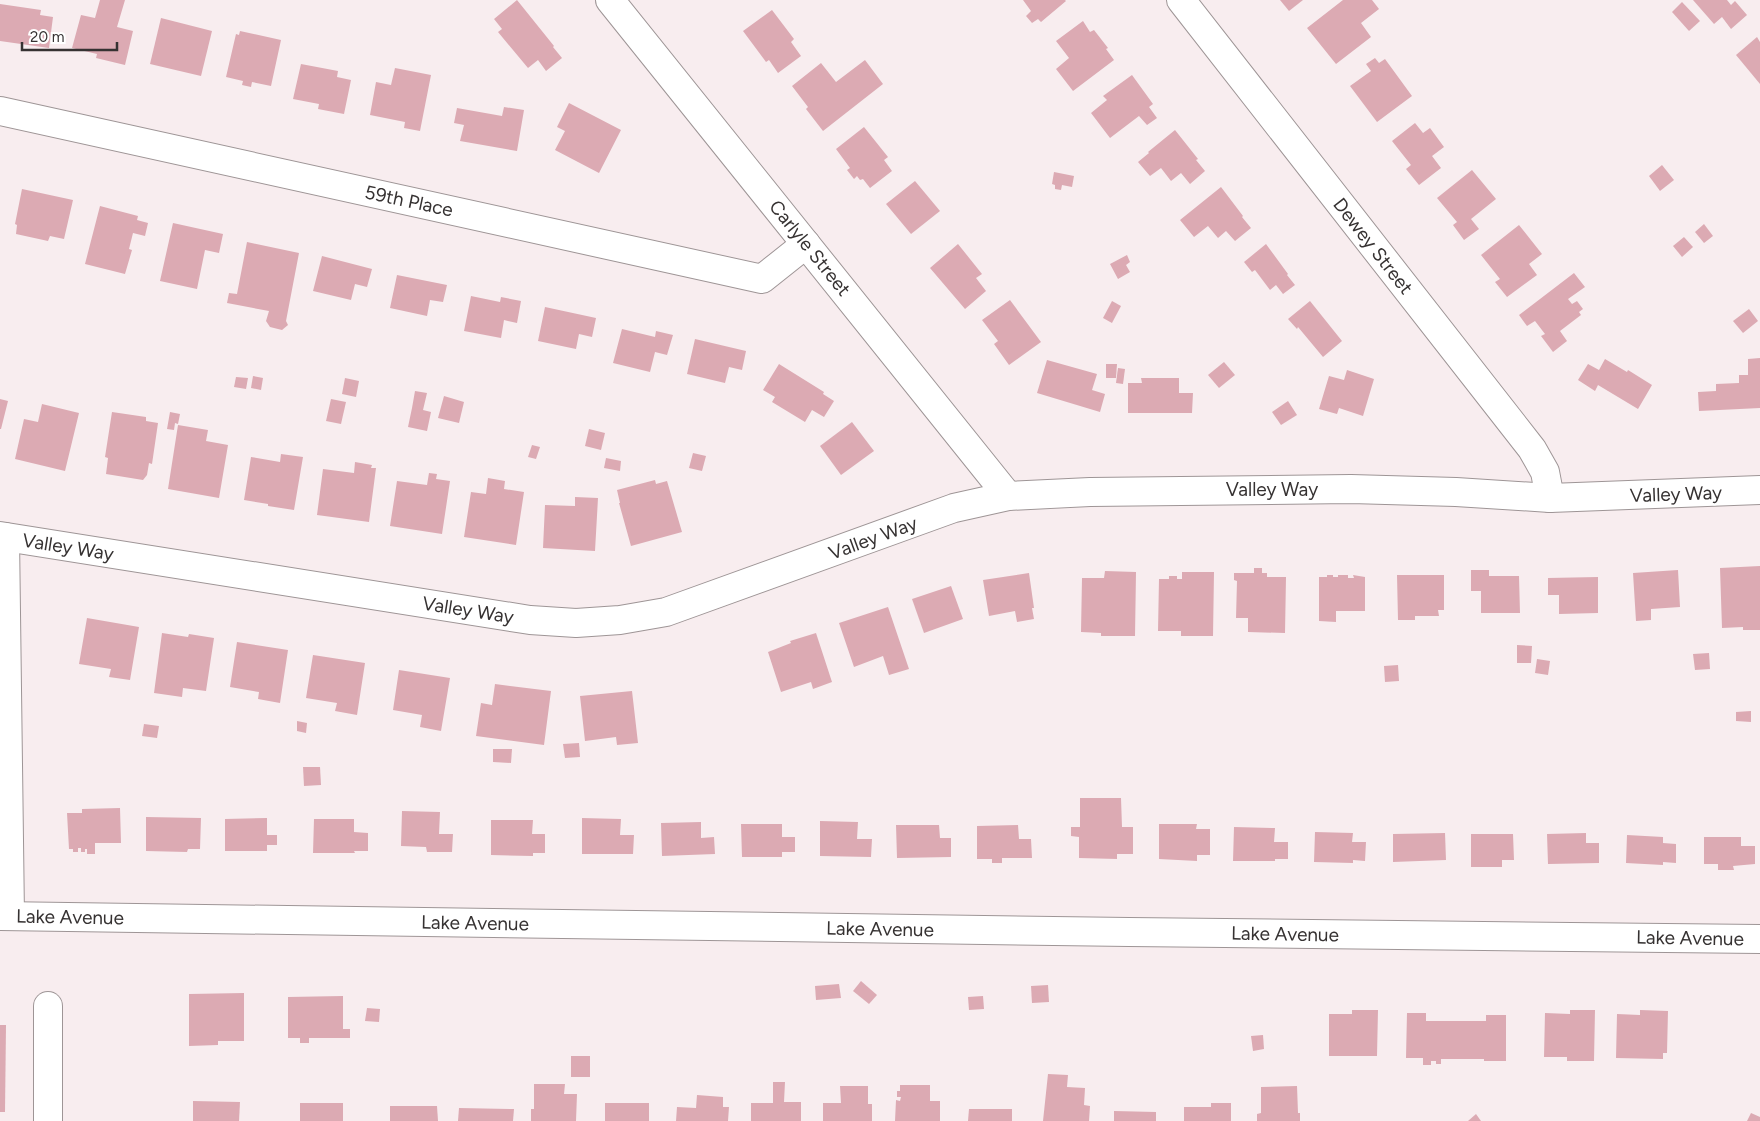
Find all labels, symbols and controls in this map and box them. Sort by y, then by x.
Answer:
scale bar [22,20,118,52]
text: 20 m [30,28,64,46]
street label: 59th Place [363,180,455,222]
street label: Dewey Street [1328,193,1418,299]
street label: Carlyle Street [764,196,856,300]
street label: Valley Way [1226,478,1318,501]
street label: Valley Way [1629,481,1723,507]
street label: Valley Way [826,511,920,565]
street label: Valley Way [21,528,115,566]
street label: Valley Way [421,591,515,629]
street label: Lake Avenue [16,905,124,929]
street label: Lake Avenue [421,911,529,935]
street label: Lake Avenue [826,917,934,941]
street label: Lake Avenue [1231,922,1339,946]
street label: Lake Avenue [1636,926,1744,950]

